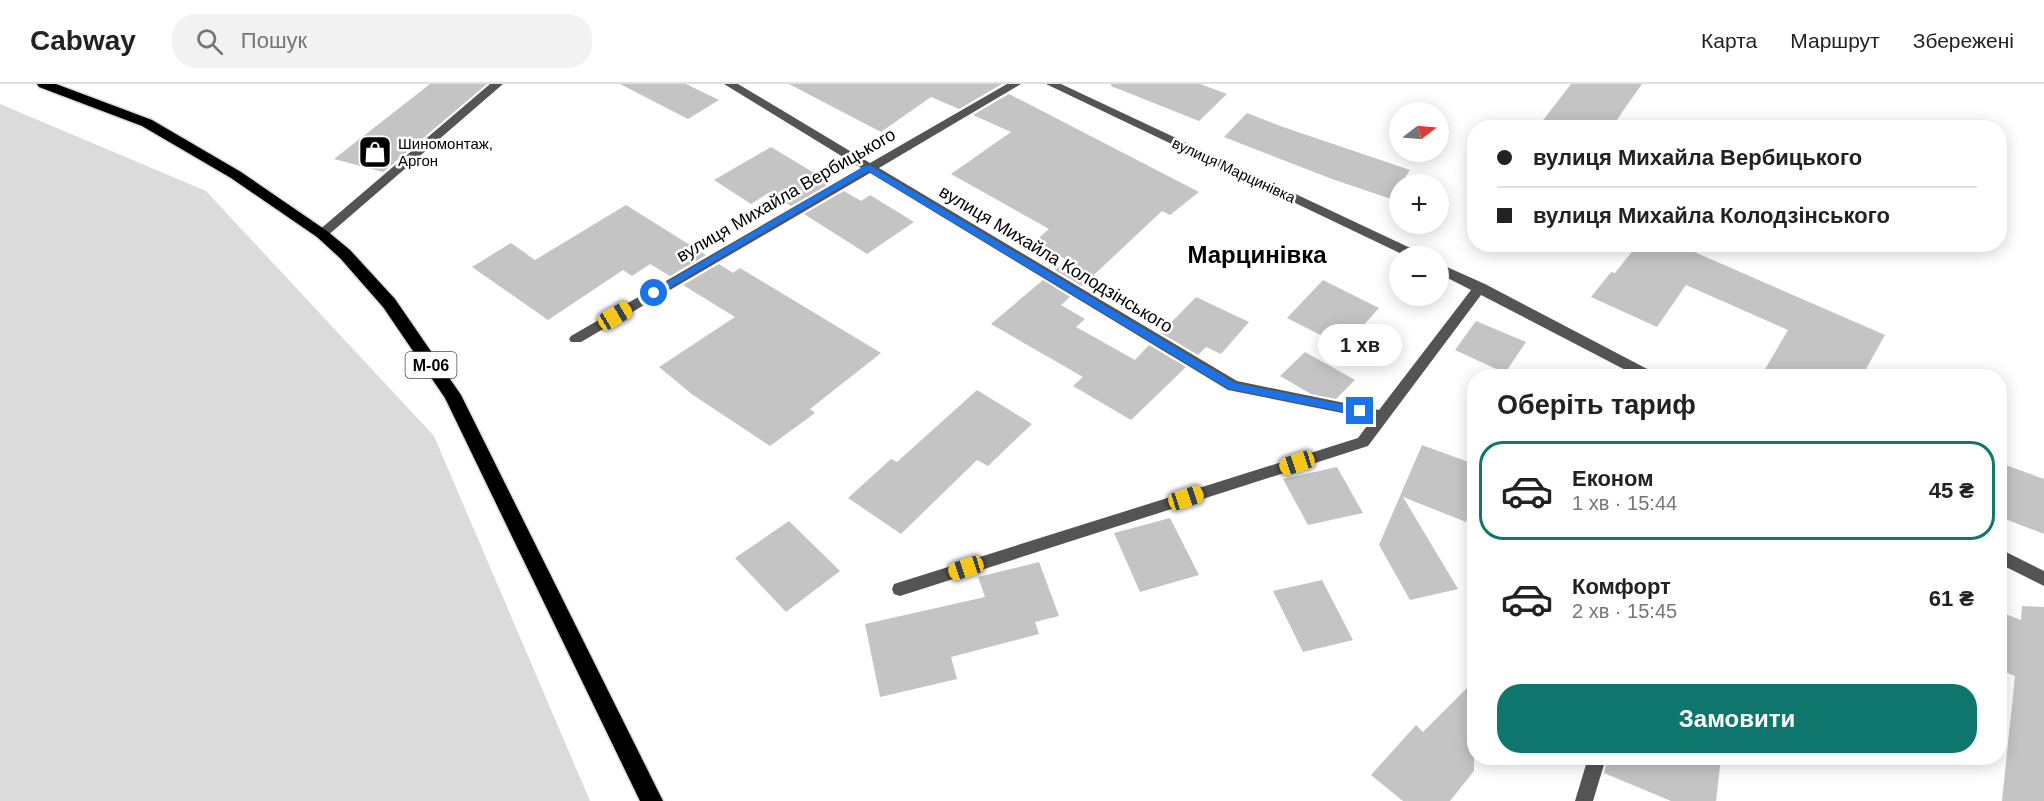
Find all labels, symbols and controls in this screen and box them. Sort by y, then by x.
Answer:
search box [172,14,592,68]
text: Cabway [30,25,136,56]
icon: search [193,25,226,58]
text: Пошук [241,28,307,53]
text: Карта [1701,29,1757,52]
text: Маршрут [1790,29,1880,52]
text: Збережені [1913,29,2014,52]
north arrow [1389,102,1449,162]
map controls [1389,102,1449,306]
street label: вулиця Михайла Вербицького [673,124,899,266]
shop icon: Шиномонтаж, Аргон [357,134,393,170]
street label: вулиця Марцинівка [1170,134,1299,206]
place label: Шиномонтаж, Аргон [398,135,493,169]
text: вулиця Михайла Вербицького [1533,145,1862,170]
button: + [1389,174,1449,234]
street label: вулиця Михайла Колодзінського [936,181,1176,337]
text: вулиця Михайла Колодзінського [1533,203,1890,228]
district label: Марцинівка [1187,241,1327,268]
button: − [1389,246,1449,306]
route start [640,279,667,306]
car [595,299,635,333]
callout: 1 хв [1318,324,1402,366]
text: 1 хв [1340,334,1380,356]
road number: М-06 [406,352,456,378]
text: Оберіть тариф [1497,390,1696,420]
route end [1346,397,1373,424]
car [1277,449,1317,477]
icon: car [1500,464,1554,518]
text: Економ [1572,466,1654,491]
text: 45 ₴ [1929,478,1974,503]
car [1166,484,1206,512]
text: 1 хв · 15:44 [1572,492,1677,514]
car [946,554,986,582]
icon: car [1500,572,1554,626]
text: Комфорт [1572,574,1671,599]
text: 61 ₴ [1929,586,1974,611]
text: 2 хв · 15:45 [1572,600,1677,622]
button: Замовити [1497,684,1977,753]

